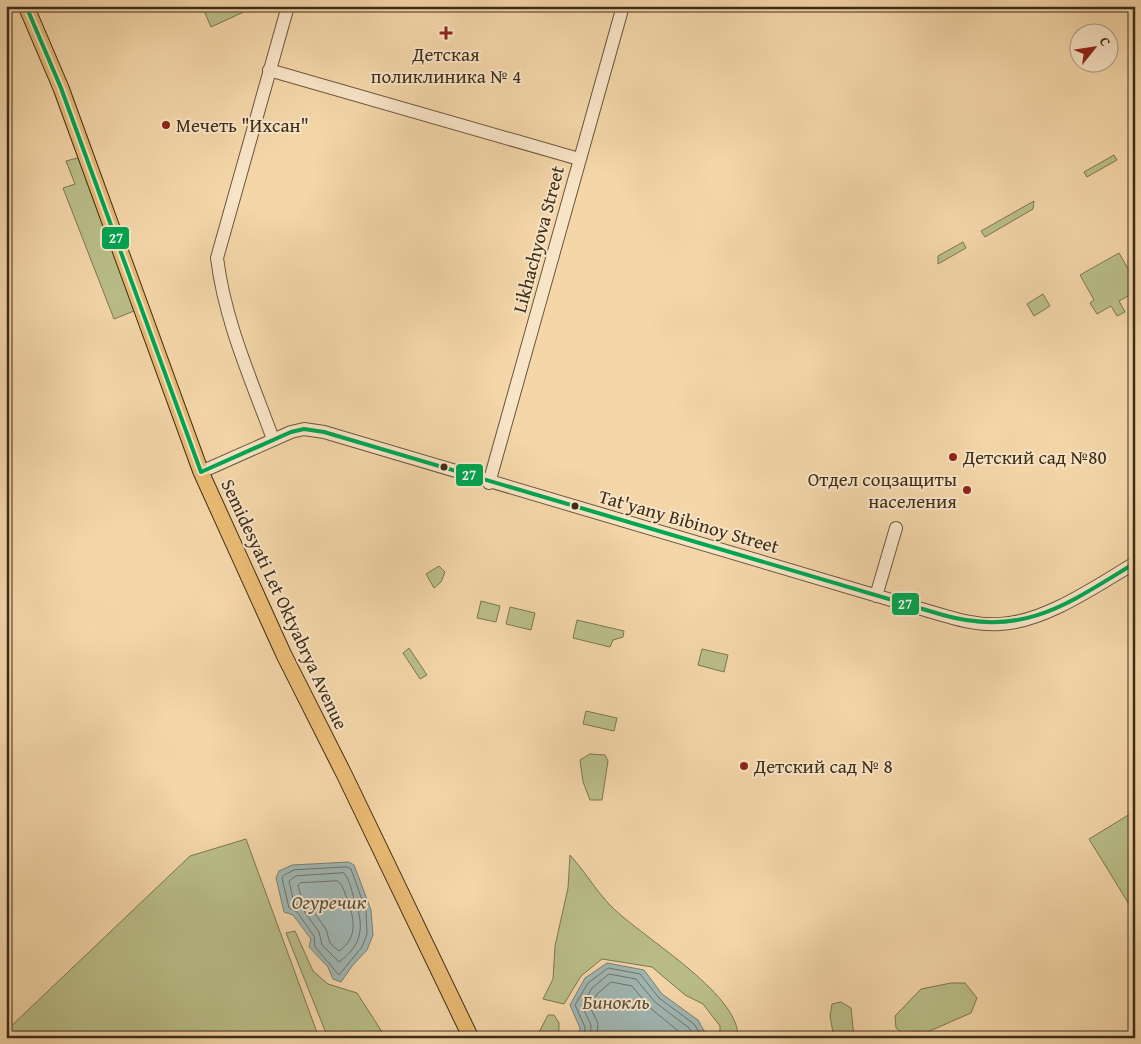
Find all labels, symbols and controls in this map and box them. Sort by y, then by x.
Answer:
north arrow [1068,22,1118,72]
marker: Детская поликлиника № 4 [439,26,453,40]
text: С [1095,33,1116,50]
place label: Детская поликлиника № 4 [371,40,521,90]
place label: Мечеть "Ихсан" [176,111,309,139]
marker: Мечеть "Ихсан" [160,119,172,131]
street label: Likhachyova Street [505,162,571,316]
line badge: 27 [101,226,130,250]
text: 27 [109,228,123,248]
place label: Детский сад №80 [962,443,1107,471]
marker: Детский сад №80 [947,451,959,463]
unlabelled marker [439,462,449,472]
line badge: 27 [455,463,484,487]
text: 27 [462,465,476,485]
place label: Отдел соцзащиты населения [808,465,957,515]
street label: Semidesyati Let Oktyabrya Avenue [215,474,356,734]
street label: Tat'yany Bibinoy Street [596,482,783,560]
marker: Отдел соцзащиты населения [961,484,973,496]
unlabelled marker [570,501,580,511]
line badge: 27 [891,592,920,616]
text: 27 [898,594,912,614]
place label: Детский сад № 8 [753,752,893,780]
marker: Детский сад № 8 [738,760,750,772]
water label: Огуречик [291,887,367,916]
water label: Бинокль [582,987,650,1016]

